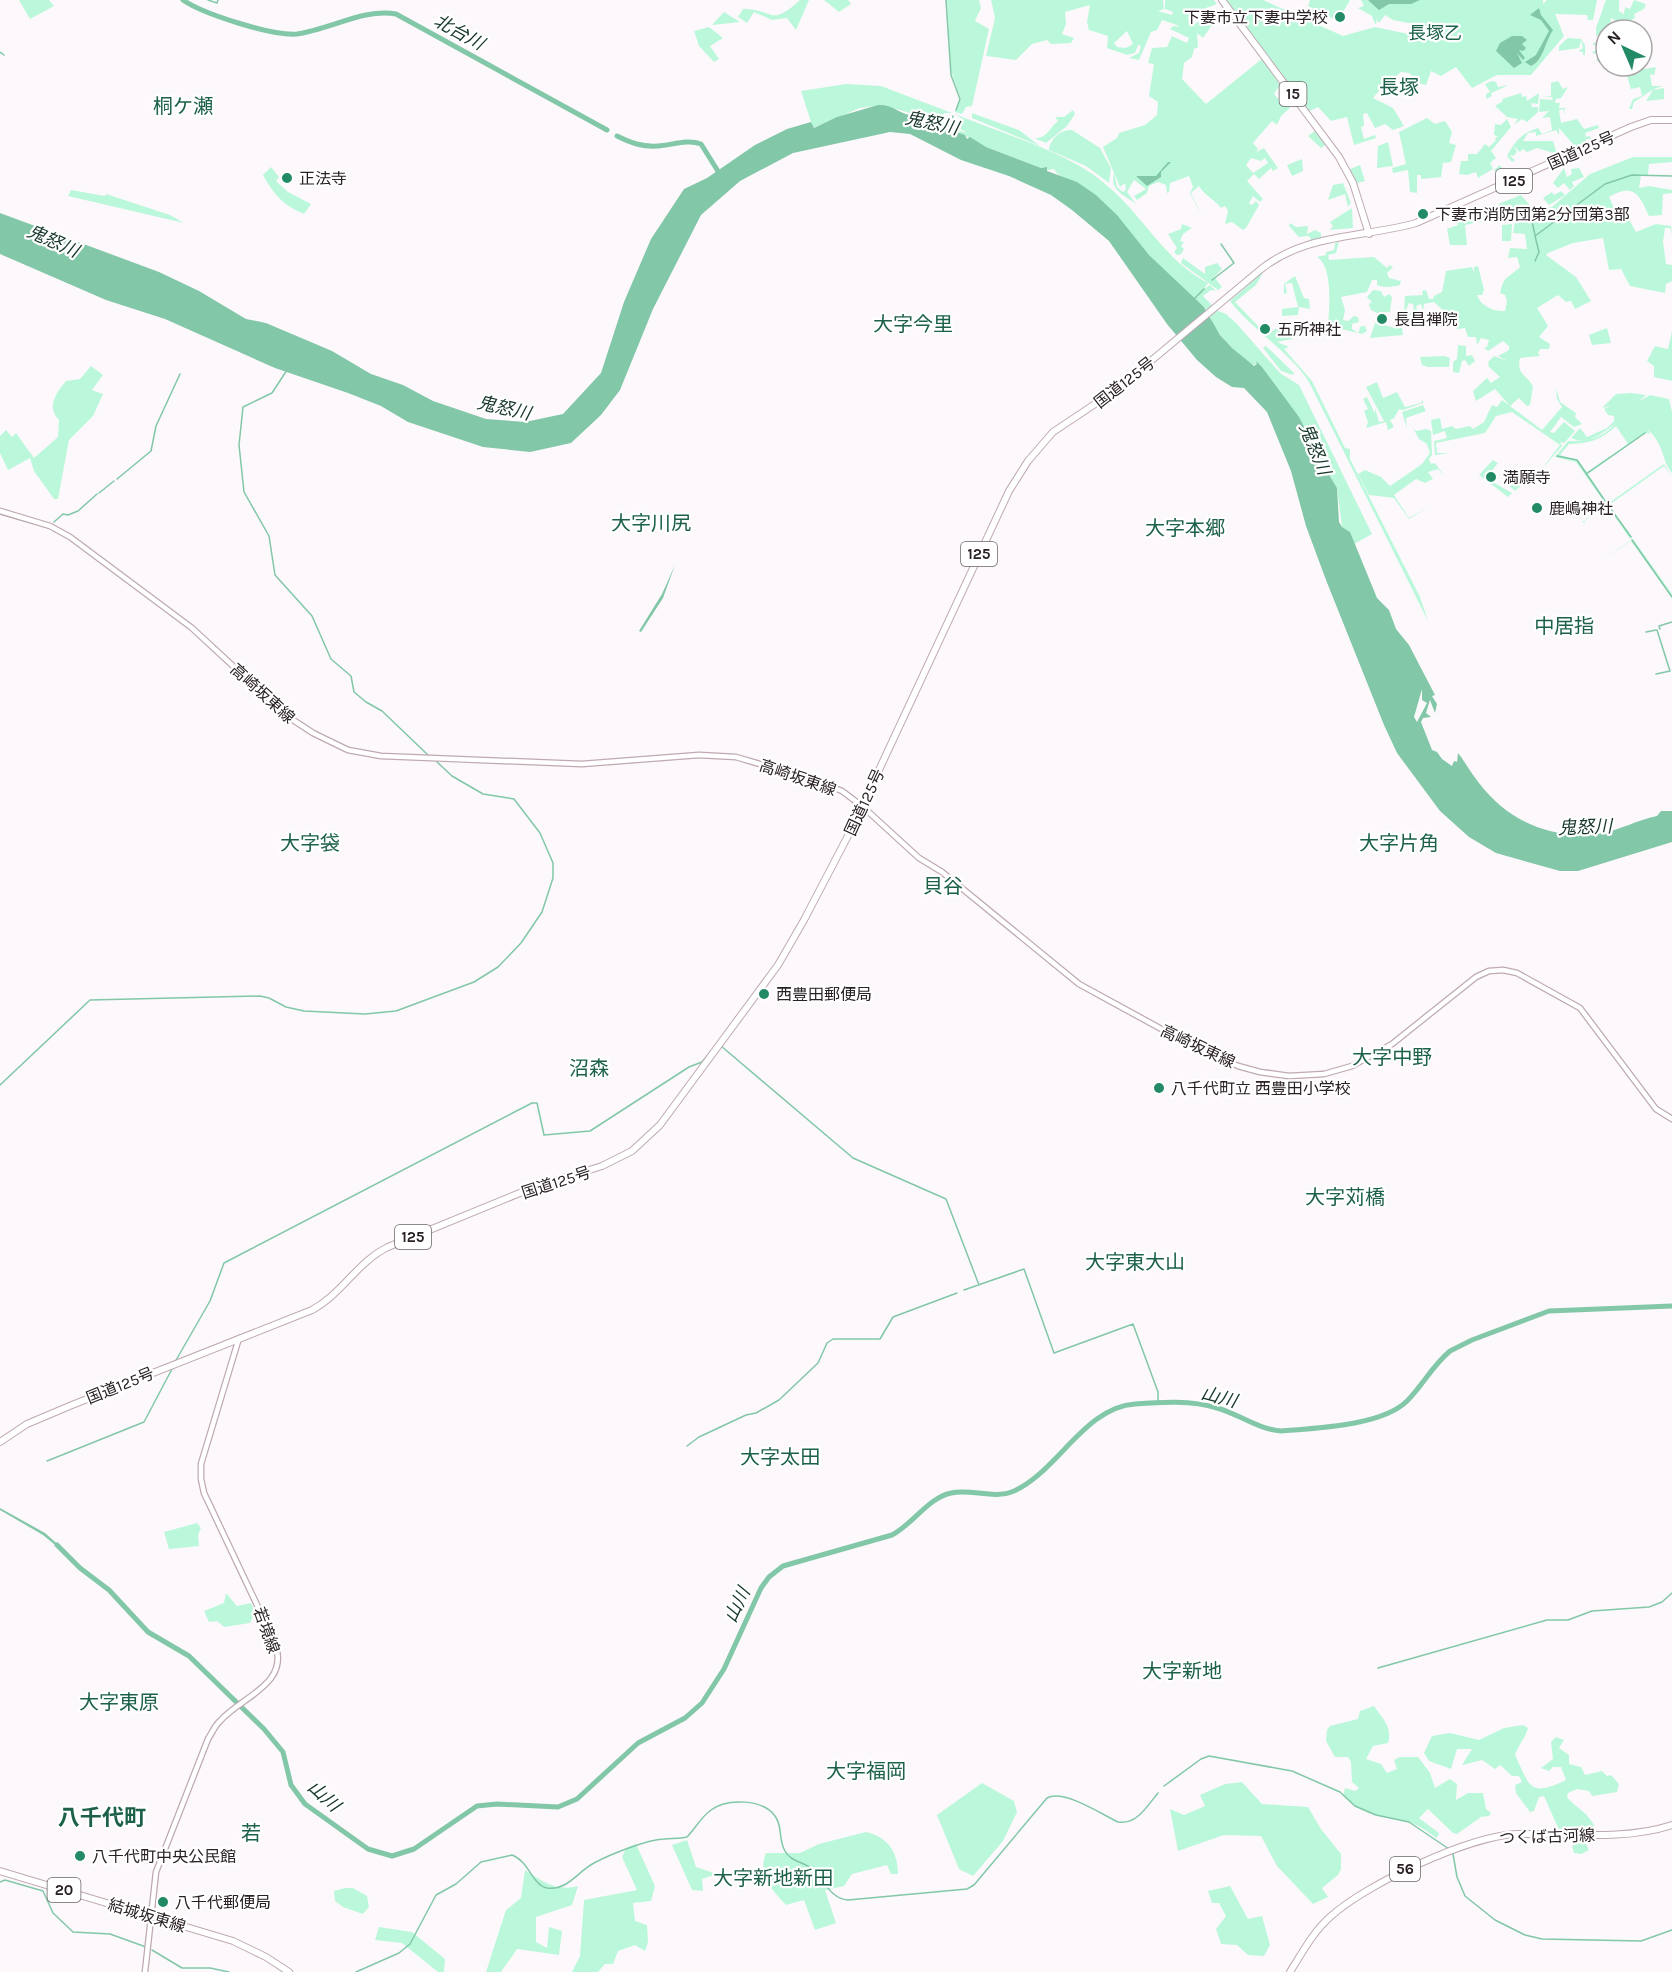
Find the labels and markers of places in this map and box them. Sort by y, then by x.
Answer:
place label: 下妻市立下妻中学校 [1184,8,1328,27]
marker: 下妻市立下妻中学校 [1333,10,1347,24]
place label: 正法寺 [299,169,347,188]
marker: 正法寺 [280,171,294,185]
place label: 下妻市消防団第2分団第3部 [1435,205,1630,224]
marker: 下妻市消防団第2分団第3部 [1416,207,1430,221]
place label: 長昌禅院 [1394,310,1458,329]
marker: 長昌禅院 [1375,312,1389,326]
place label: 五所神社 [1277,320,1341,339]
marker: 五所神社 [1258,322,1272,336]
place label: 満願寺 [1503,468,1551,487]
marker: 満願寺 [1484,470,1498,484]
place label: 鹿嶋神社 [1549,499,1613,518]
marker: 鹿嶋神社 [1530,501,1544,515]
place label: 西豊田郵便局 [776,985,872,1004]
marker: 西豊田郵便局 [757,987,771,1001]
place label: 八千代町立 西豊田小学校 [1171,1079,1351,1098]
marker: 八千代町立 西豊田小学校 [1152,1081,1166,1095]
place label: 八千代町中央公民館 [92,1847,236,1866]
marker: 八千代町中央公民館 [73,1849,87,1863]
place label: 八千代郵便局 [175,1893,271,1912]
marker: 八千代郵便局 [156,1895,170,1909]

